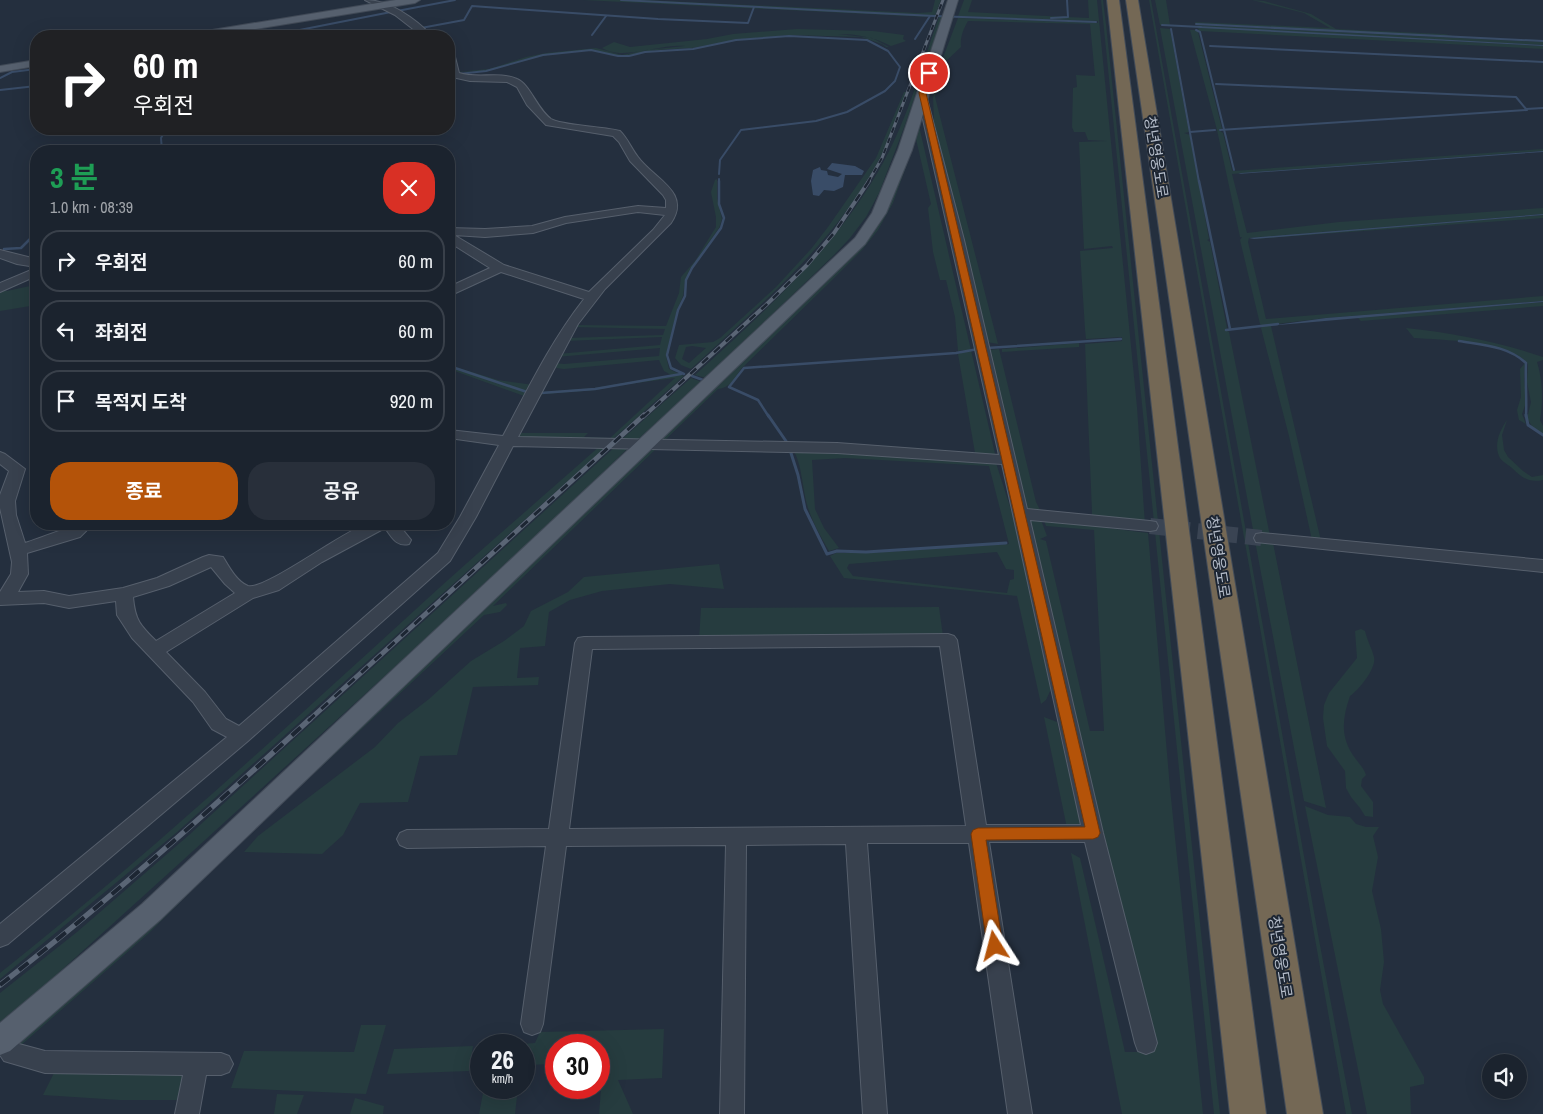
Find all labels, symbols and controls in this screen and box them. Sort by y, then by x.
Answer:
text: 60 m [133,42,198,89]
icon: right [50,50,115,115]
pin [908,52,950,94]
icon: arrive [915,59,943,87]
text: 우회전 [133,90,194,120]
street label: 청년영웅도로 [1140,114,1173,199]
text: 3 분 [50,157,98,197]
button: close [383,162,435,214]
text: 1.0 km · 08:39 [50,196,133,218]
icon: right [52,247,80,275]
text: 60 m [398,248,433,274]
text: 우회전 [95,249,147,275]
icon: left [52,317,80,345]
text: 60 m [398,318,433,344]
text: 좌회전 [95,319,147,345]
icon: arrive [52,387,80,415]
text: 920 m [390,388,433,414]
text: 목적지 도착 [95,389,187,415]
button: 종료 [50,462,238,520]
button: 공유 [248,462,435,520]
street label: 청년영웅도로 [1202,514,1235,599]
street label: 청년영웅도로 [1264,914,1297,999]
position arrow [968,919,1020,971]
speed limit sign: 30 [545,1034,610,1099]
text: 26 [491,1043,514,1077]
map controls [1482,1054,1527,1099]
button: sound [1482,1054,1527,1099]
text: km/h [492,1071,513,1087]

